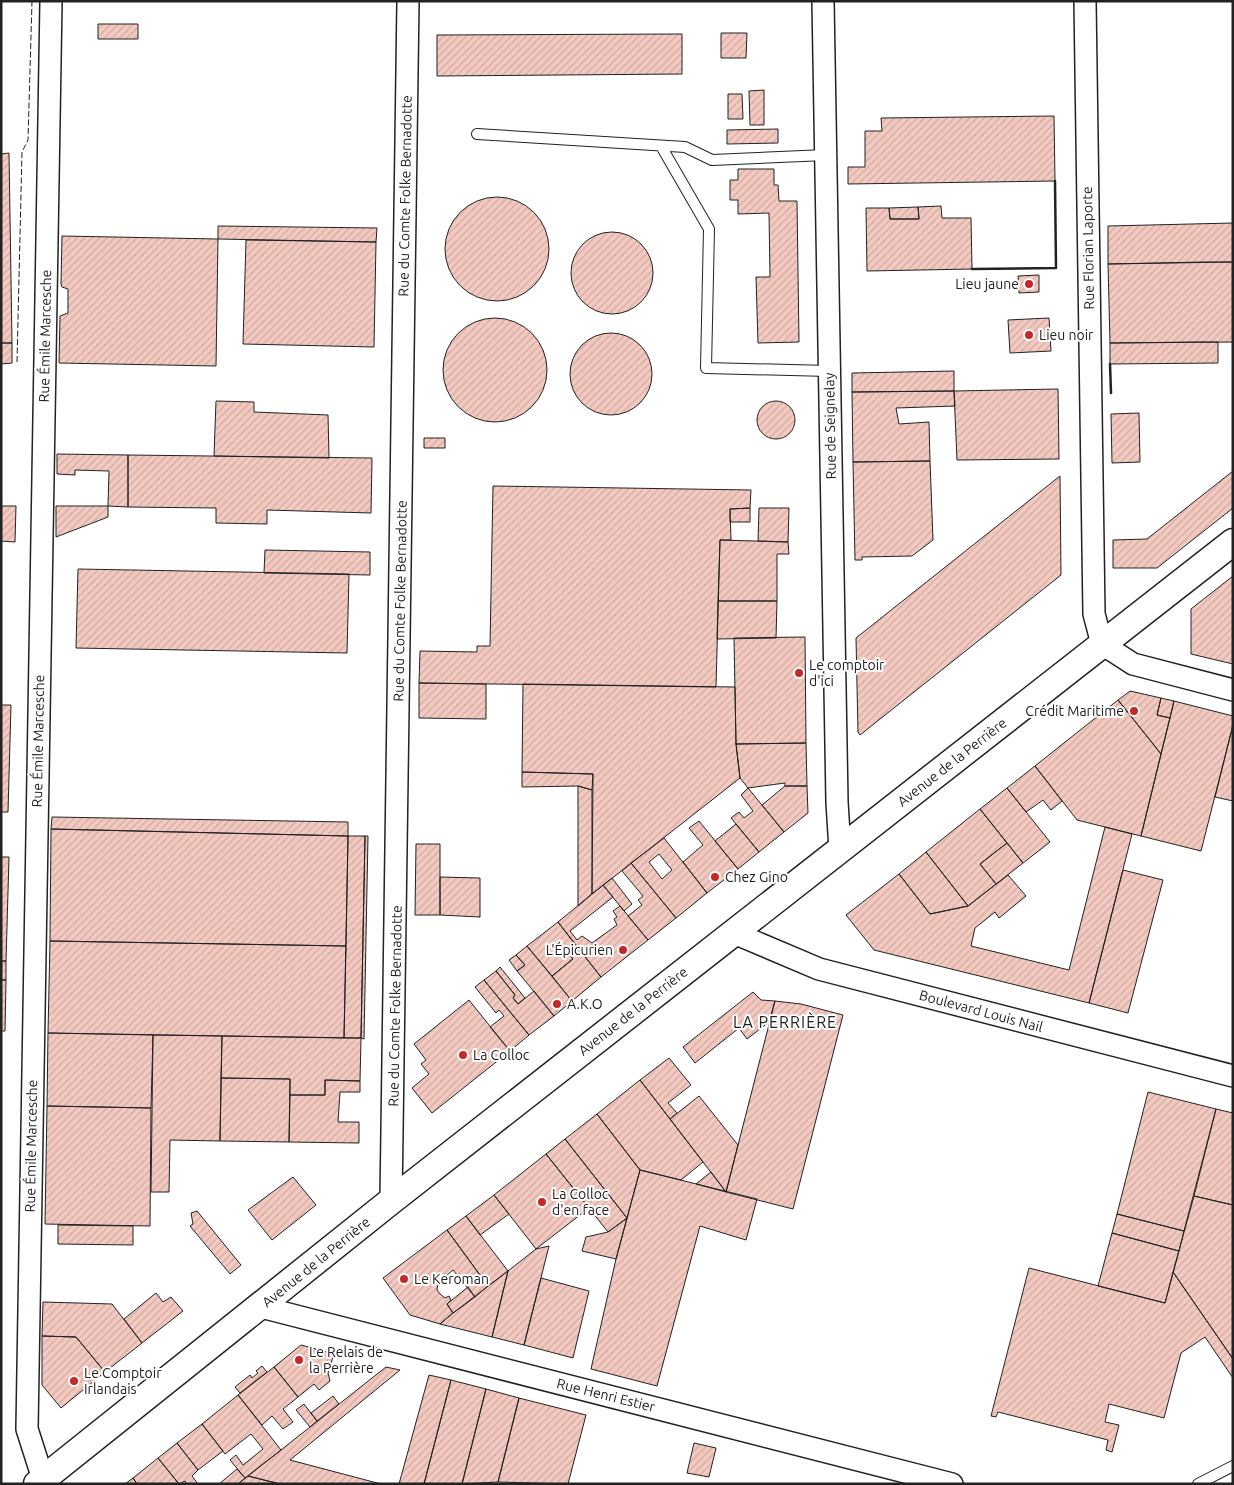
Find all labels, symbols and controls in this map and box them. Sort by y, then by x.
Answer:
street label: Rue du Comte Folke Bernadotte [395,95,415,297]
street label: Rue Florian Laporte [1079,186,1097,310]
street label: Rue Émile Marcesche [35,269,54,403]
place label: Lieu jaune [955,276,1019,292]
marker: Lieu jaune [1023,278,1035,290]
place label: Lieu noir [1039,327,1094,343]
marker: Lieu noir [1023,329,1035,341]
street label: Rue de Seignelay [821,372,839,479]
street label: Rue du Comte Folke Bernadotte [390,500,410,702]
place label: Le comptoir d'ici [809,657,885,689]
marker: Le comptoir d'ici [793,667,805,679]
street label: Rue Émile Marcesche [28,674,47,808]
place label: Crédit Maritime [1025,703,1124,719]
marker: Crédit Maritime [1128,705,1140,717]
street label: Avenue de la Perrière [894,714,1010,810]
place label: Chez Gino [725,869,788,885]
marker: Chez Gino [709,871,721,883]
street label: Rue du Comte Folke Bernadotte [385,905,405,1107]
place label: L'Épicurien [546,941,613,958]
marker: L'Épicurien [617,944,629,956]
street label: Avenue de la Perrière [575,963,691,1059]
street label: Boulevard Louis Nail [917,987,1045,1035]
place label: A.K.O [567,996,603,1012]
marker: A.K.O [551,998,563,1010]
district label: LA PERRIÈRE [733,1011,837,1031]
place label: La Colloc [473,1047,530,1063]
marker: La Colloc [457,1049,469,1061]
street label: Rue Émile Marcesche [21,1079,40,1213]
place label: La Colloc d'en face [552,1186,609,1218]
marker: La Colloc d'en face [536,1196,548,1208]
street label: Avenue de la Perrière [259,1214,373,1310]
place label: Le Keroman [414,1271,489,1287]
marker: Le Keroman [398,1273,410,1285]
place label: Le Relais de la Perrière [309,1344,383,1376]
marker: Le Relais de la Perrière [293,1354,305,1366]
place label: Le Comptoir Irlandais [84,1365,162,1397]
marker: Le Comptoir Irlandais [68,1375,80,1387]
street label: Rue Henri Estier [555,1375,658,1415]

